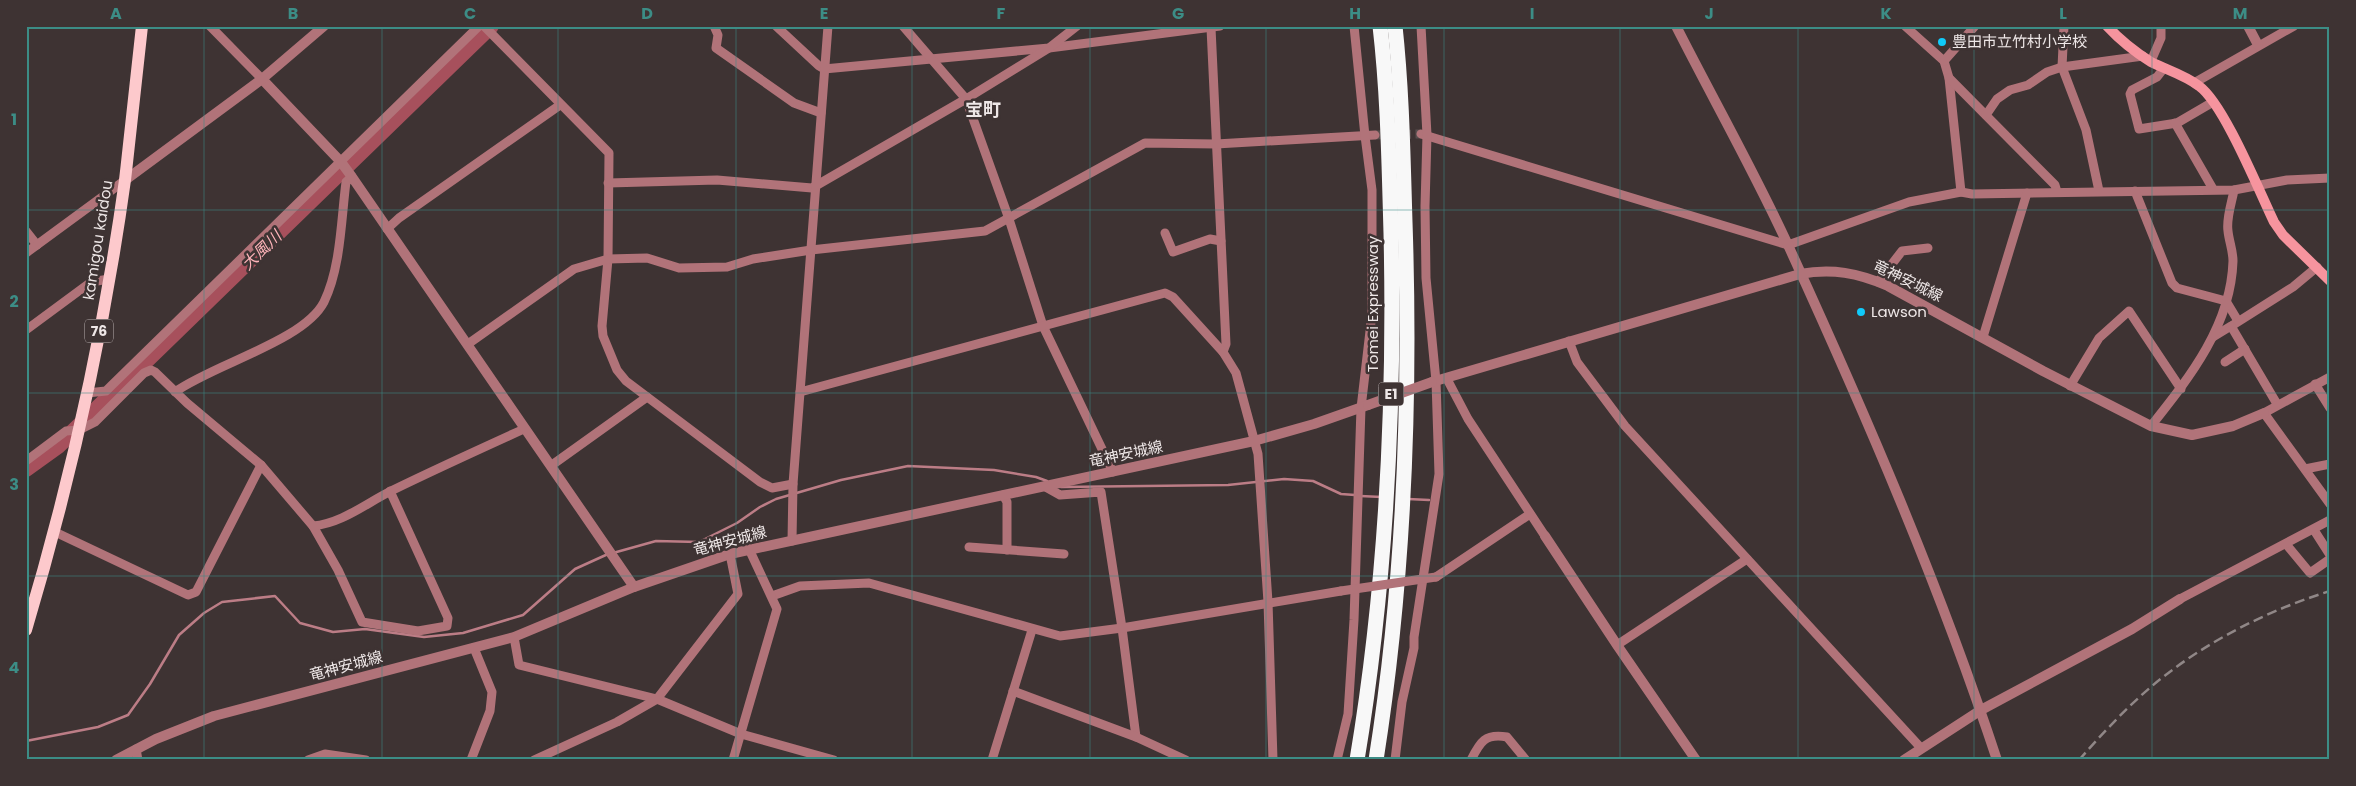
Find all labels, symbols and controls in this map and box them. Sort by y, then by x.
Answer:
text: A [110,2,122,25]
text: B [288,2,298,25]
text: C [464,2,476,25]
text: D [641,2,653,25]
text: E [820,2,828,25]
text: F [997,2,1006,25]
text: G [1172,2,1184,25]
text: H [1349,2,1361,25]
text: I [1530,2,1534,25]
text: J [1704,2,1714,25]
text: K [1880,2,1892,25]
text: L [2059,2,2067,25]
text: M [2233,2,2247,25]
place label: 豊田市立竹村小学校 [1952,31,2087,52]
marker: 豊田市立竹村小学校 [1936,36,1948,48]
district label: 宝町 [965,97,1001,122]
text: 1 [11,108,17,131]
street label: kamigou kaidou [78,178,117,301]
water label: 大風川 [236,224,288,275]
street label: Tomei Expressway [1362,235,1383,372]
street label: 竜神安城線 [1870,255,1947,306]
text: 2 [9,290,19,313]
place label: Lawson [1871,301,1927,322]
marker: Lawson [1855,306,1867,318]
road number: 76 [85,320,113,342]
road number: E1 [1378,382,1404,406]
street label: 竜神安城線 [1087,435,1165,472]
text: 3 [9,473,19,496]
street label: 竜神安城線 [691,521,769,560]
street label: 竜神安城線 [307,646,385,685]
text: 4 [9,656,20,679]

